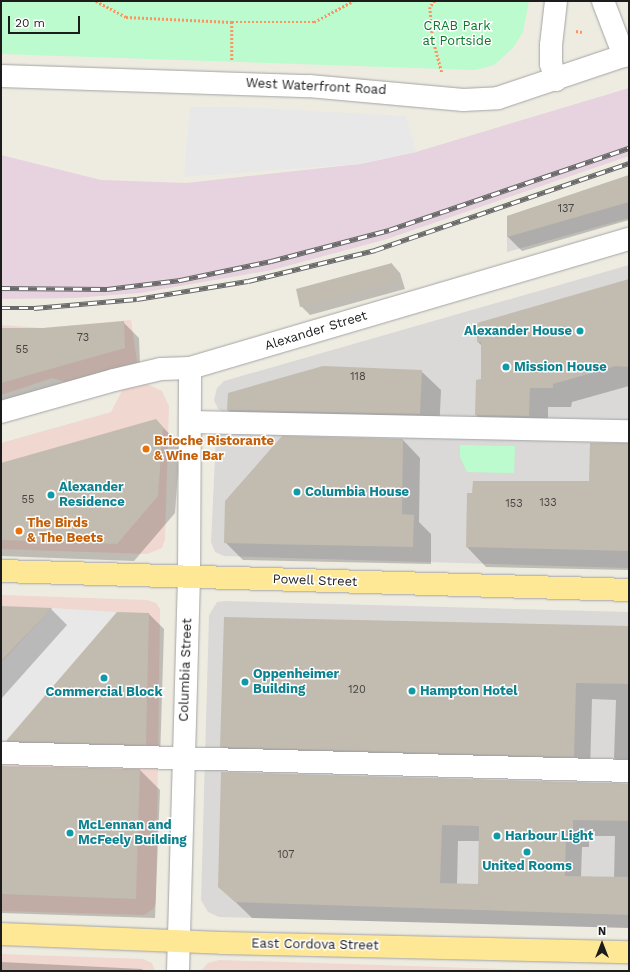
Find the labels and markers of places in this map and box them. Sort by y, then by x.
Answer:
place label: Alexander House [464,323,572,339]
marker: Alexander House [575,326,585,336]
place label: Mission House [514,359,607,375]
marker: Mission House [501,362,511,372]
place label: Brioche Ristorante & Wine Bar [154,434,274,465]
marker: Brioche Ristorante & Wine Bar [141,444,151,454]
place label: Alexander Residence [59,480,125,511]
place label: Columbia House [305,484,409,500]
marker: Columbia House [292,487,302,497]
marker: Alexander Residence [46,490,56,500]
place label: The Birds & The Beets [27,516,103,547]
marker: The Birds & The Beets [14,526,24,536]
place label: Oppenheimer Building [253,667,339,698]
marker: Commercial Block [99,673,109,683]
marker: Oppenheimer Building [240,677,250,687]
place label: Hampton Hotel [420,683,518,699]
place label: Commercial Block [45,684,163,700]
marker: Hampton Hotel [407,686,417,696]
place label: McLennan and McFeely Building [78,818,187,849]
marker: McLennan and McFeely Building [65,828,75,838]
place label: Harbour Light [505,828,594,844]
marker: Harbour Light [492,831,502,841]
marker: United Rooms [522,847,532,857]
place label: United Rooms [482,858,572,874]

